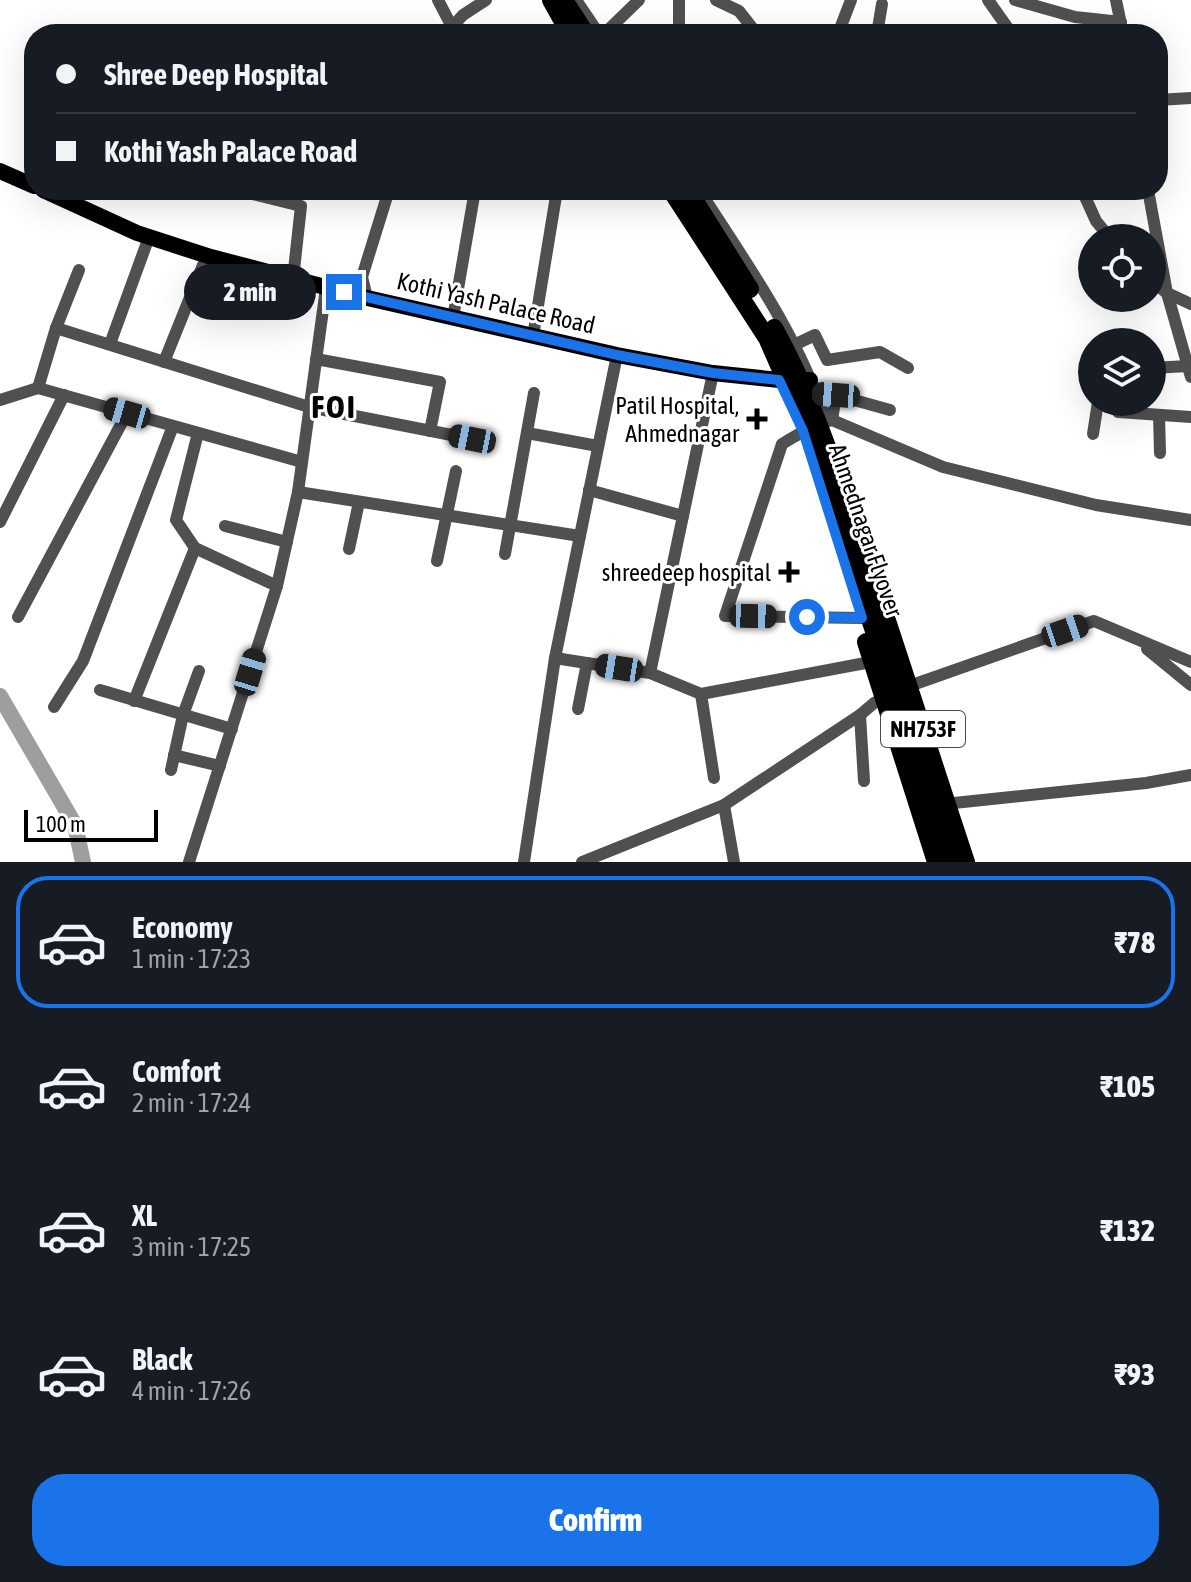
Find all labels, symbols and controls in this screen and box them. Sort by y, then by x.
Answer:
text: Shree Deep Hospital [104,57,327,91]
text: Kothi Yash Palace Road [104,134,357,168]
map controls [1078,224,1166,416]
button: locate [1078,224,1166,312]
callout: 2 min [184,264,316,320]
street label: Kothi Yash Palace Road [394,267,598,339]
route end [326,274,362,310]
text: 2 min [223,277,277,307]
button: layers [1078,328,1166,416]
car [811,381,861,409]
district label: FOI [311,388,357,425]
place label: Patil Hospital, Ahmednagar [615,392,740,447]
car [101,395,153,431]
marker: Patil Hospital, Ahmednagar [746,408,768,430]
car [446,423,498,455]
street label: Ahmednagar Flyover [824,440,909,621]
place label: shreedeep hospital [602,559,772,586]
marker: shreedeep hospital [778,561,800,583]
route start [789,599,825,635]
car [729,604,777,628]
car [1038,612,1092,650]
car [232,646,268,698]
car [593,652,645,684]
road number: NH753F [881,711,965,747]
scale bar [24,806,158,842]
text: 100 m [36,811,86,837]
icon: car [36,906,108,978]
text: Economy [132,910,233,944]
text: ₹78 [1114,925,1155,959]
text: 1 min · 17:23 [132,944,251,974]
icon: car [36,1050,108,1122]
text: Comfort [132,1054,221,1088]
text: ₹105 [1100,1069,1155,1103]
text: 2 min · 17:24 [132,1088,251,1118]
icon: car [36,1194,108,1266]
text: XL [132,1198,157,1232]
text: ₹132 [1100,1213,1155,1247]
text: 3 min · 17:25 [132,1232,251,1262]
icon: car [36,1338,108,1410]
text: Black [132,1342,192,1376]
text: ₹93 [1114,1357,1155,1391]
text: 4 min · 17:26 [132,1376,251,1406]
button: Confirm [32,1474,1159,1566]

